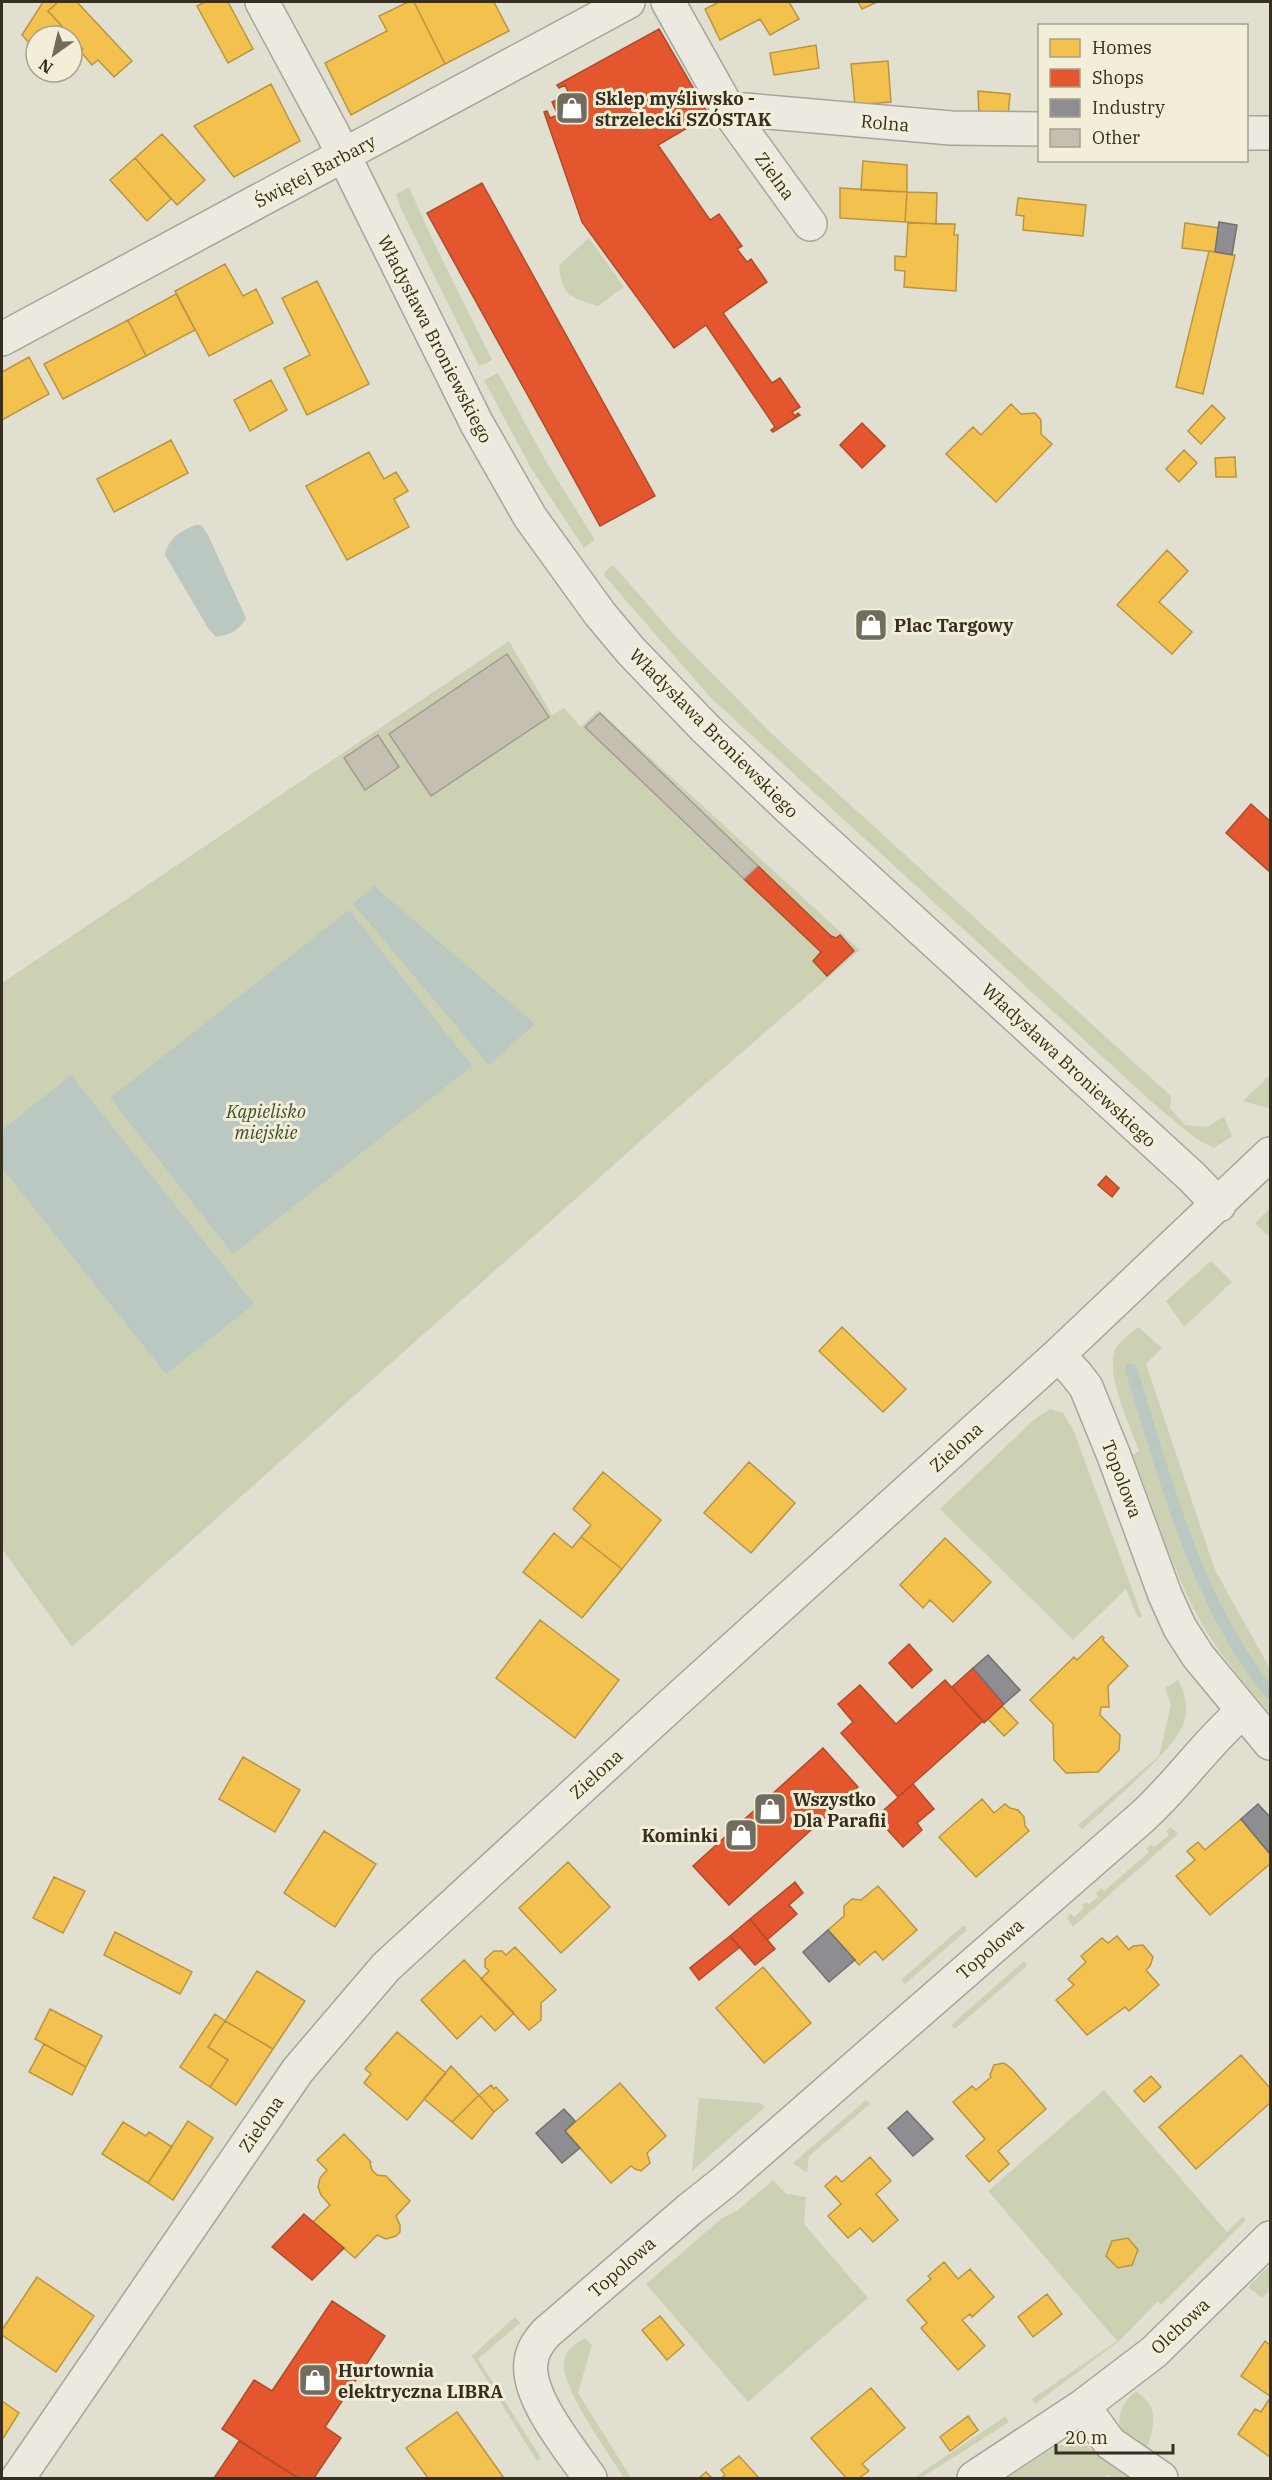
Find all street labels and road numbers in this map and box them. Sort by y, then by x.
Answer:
street label: Rolna [860,109,910,137]
street label: Świętej Barbary [250,129,380,213]
street label: Zielna [750,148,800,205]
street label: Władysława Broniewskiego [372,231,498,447]
street label: Władysława Broniewskiego [624,643,804,823]
street label: Władysława Broniewskiego [977,978,1161,1152]
street label: Zielona [925,1417,987,1477]
street label: Topolowa [1097,1437,1147,1521]
street label: Zielona [565,1744,627,1804]
street label: Topolowa [952,1913,1028,1984]
street label: Zielona [234,2091,288,2157]
street label: Topolowa [584,2231,660,2302]
street label: Olchowa [1146,2293,1214,2359]

